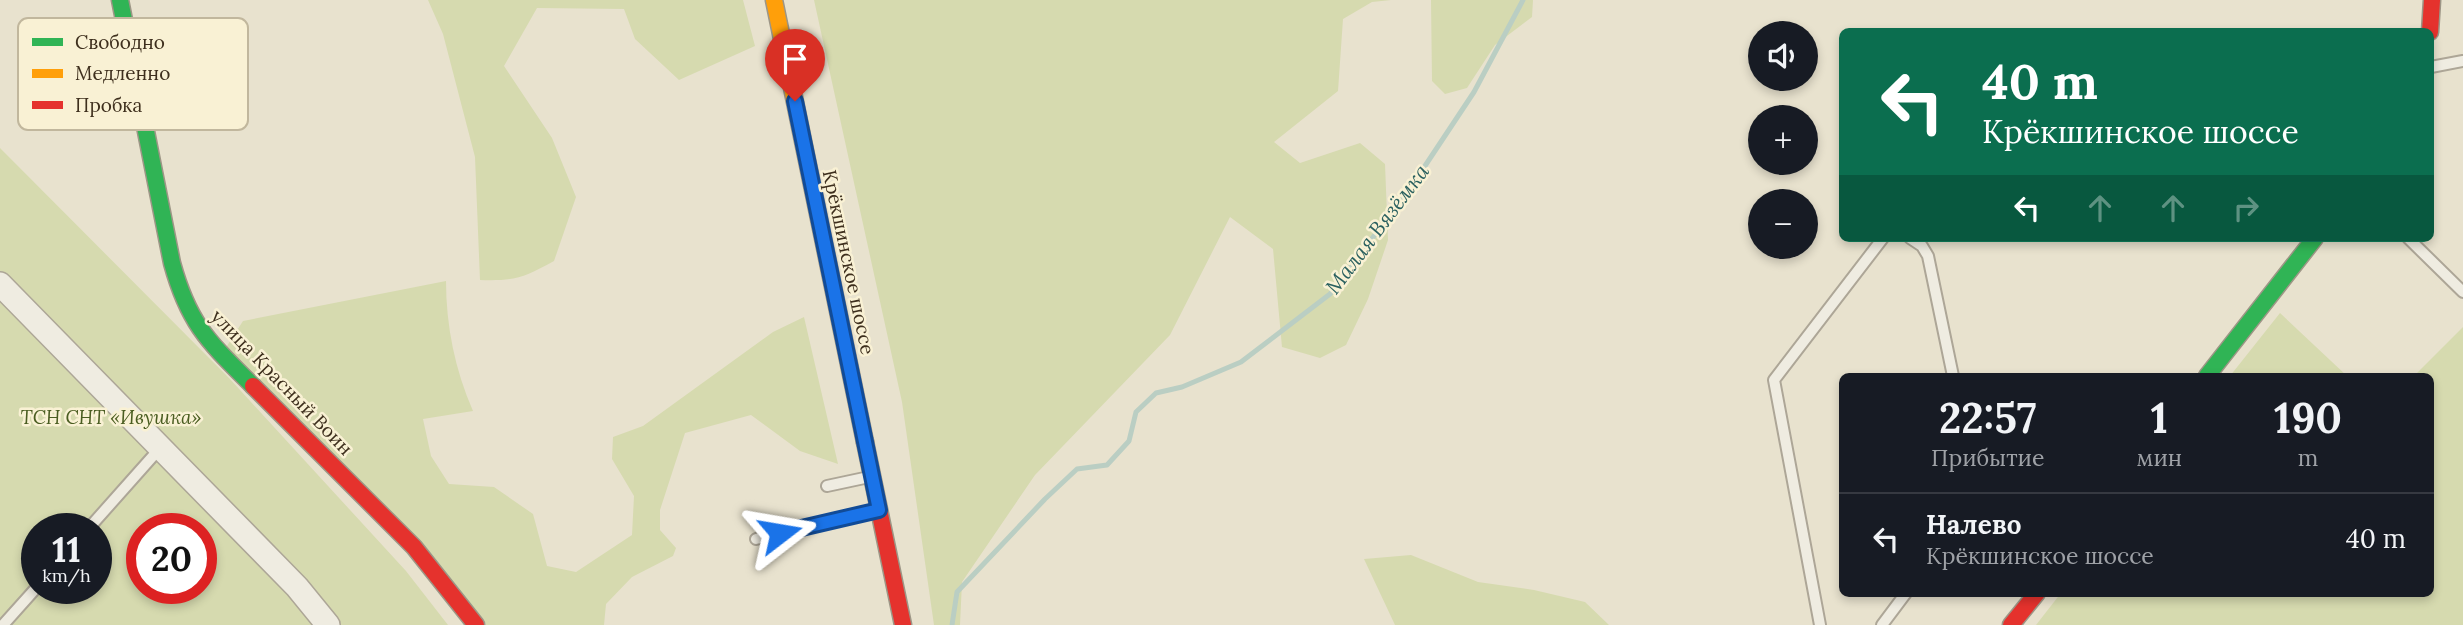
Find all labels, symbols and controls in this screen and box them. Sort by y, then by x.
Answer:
legend [18,18,248,130]
map controls [1748,21,1818,259]
button: sound [1748,21,1818,91]
pin [765,29,825,101]
text: Свободно [75,30,165,54]
icon: arrive [776,40,814,78]
text: 40 m [1982,50,2098,112]
icon: left [1867,56,1958,147]
text: Медленно [75,61,170,85]
text: Пробка [75,93,142,117]
button: + [1748,105,1818,175]
text: Крёкшинское шоссе [1982,111,2299,152]
water label: Малая Вязёмка [1319,158,1435,299]
street label: Крёкшинское шоссе [818,167,880,357]
button: − [1748,189,1818,259]
icon: left [2008,189,2046,227]
icon: ahead [2081,189,2119,227]
icon: ahead [2154,189,2192,227]
icon: right [2227,189,2265,227]
street label: улица Красный Воин [206,304,358,460]
text: 22:57 [1939,391,2037,445]
text: 1 [2151,391,2168,445]
text: 190 [2274,391,2342,445]
park label: ТСН СНТ «Ивушка» [21,405,201,429]
text: Прибытие [1931,443,2044,472]
text: мин [2136,443,2182,472]
text: m [2298,443,2318,472]
position arrow [743,496,817,570]
text: Налево [1926,508,2022,541]
speed limit sign: 20 [126,513,217,604]
icon: left [1867,520,1905,558]
text: 40 m [2346,522,2406,555]
text: 11 [52,527,81,572]
text: Крёкшинское шоссе [1926,541,2154,570]
text: km/h [42,564,91,587]

